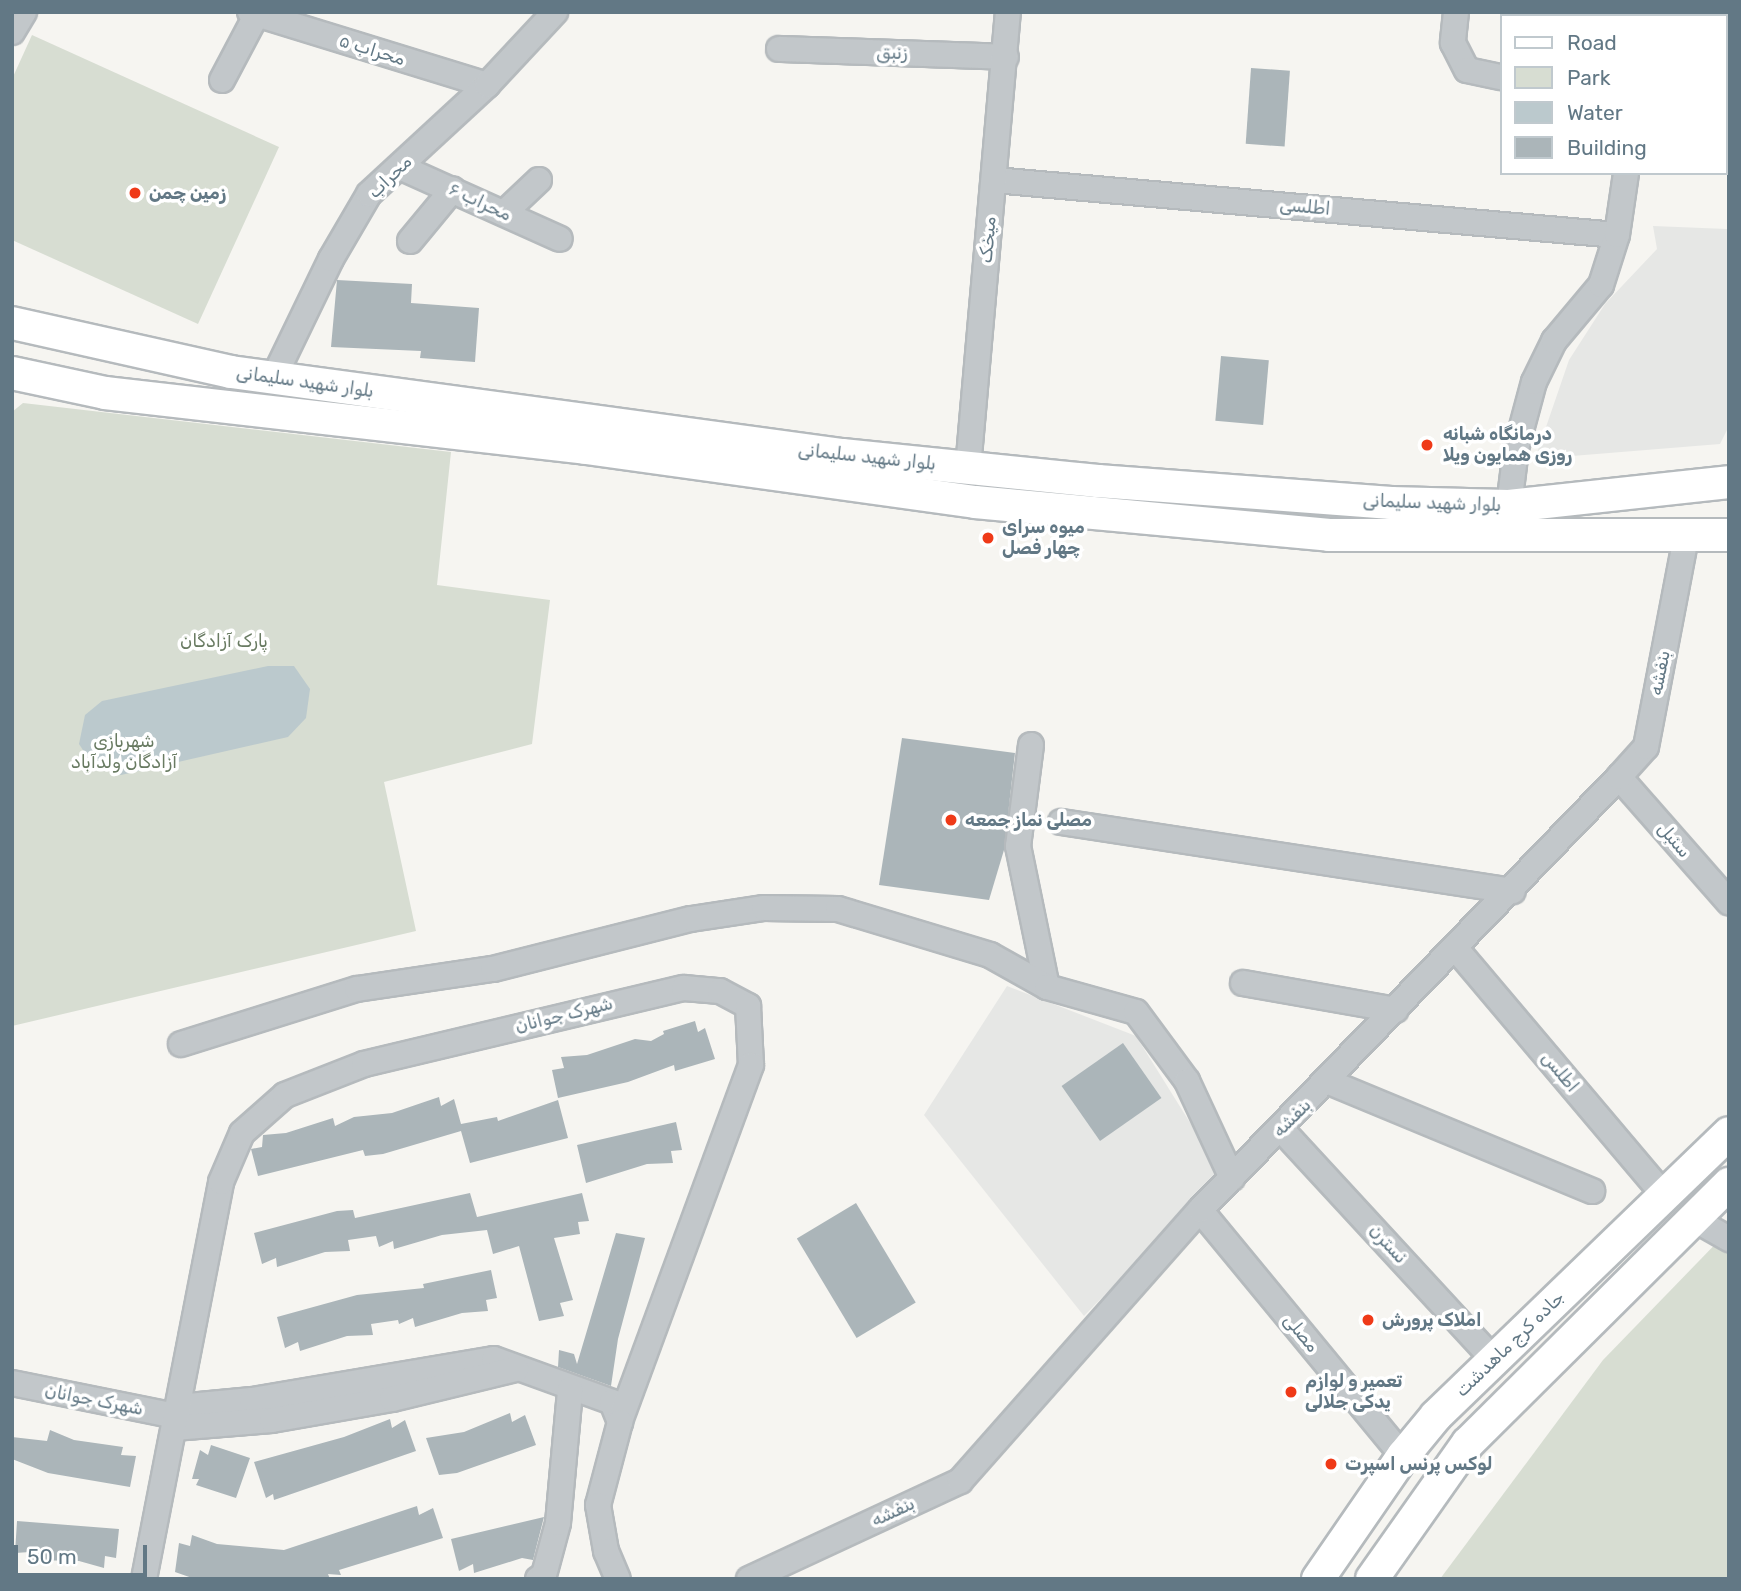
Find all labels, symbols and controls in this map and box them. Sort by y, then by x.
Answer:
legend [1500,14,1727,175]
street label: محراب ۵ [336,30,408,70]
text: Road [1567,30,1617,55]
street label: زنبق [876,42,908,64]
text: Park [1567,65,1611,90]
text: Water [1567,100,1623,125]
text: Building [1567,135,1647,160]
street label: محراب [364,151,416,203]
street label: محراب ۶ [445,178,515,226]
place label: زمین چمن [149,182,226,204]
marker: زمین چمن [127,185,143,201]
street label: اطلسی [1279,194,1331,220]
street label: میخک [975,216,1001,264]
street label: بلوار شهید سلیمانی [235,362,375,402]
place label: درمانگاه شبانه روزی همایون ویلا [1443,424,1572,466]
marker: درمانگاه شبانه روزی همایون ویلا [1417,435,1437,455]
street label: بلوار شهید سلیمانی [797,439,937,475]
street label: بلوار شهید سلیمانی [1362,490,1502,516]
place label: میوه سرای چهار فصل [1002,517,1085,560]
marker: میوه سرای چهار فصل [980,530,996,546]
park label: پارک آزادگان [180,630,268,652]
street label: بنفشه [1645,649,1675,697]
park label: شهربازی آزادگان ولدآباد [71,731,177,774]
place label: مصلی نماز جمعه [965,809,1092,831]
marker: مصلی نماز جمعه [943,812,959,828]
street label: سنبل [1653,818,1695,862]
street label: شهرک جوانان [513,992,615,1038]
street label: اطلس [1537,1047,1583,1097]
street label: بنفشه [1268,1094,1316,1142]
street label: نسترن [1365,1220,1411,1268]
street label: جاده کرج ماهدشت [1451,1287,1569,1401]
street label: مصلی [1279,1309,1323,1357]
place label: املاک پرورش [1382,1309,1482,1331]
marker: املاک پرورش [1360,1312,1376,1328]
place label: تعمیر و لوازم یدکی جلالی [1305,1371,1402,1414]
street label: شهرک جوانان [43,1380,145,1420]
marker: تعمیر و لوازم یدکی جلالی [1283,1384,1299,1400]
place label: لوکس پرنس اسپرت [1345,1453,1493,1475]
marker: لوکس پرنس اسپرت [1323,1456,1339,1472]
street label: بنفشه [868,1493,918,1531]
scale bar [18,1532,150,1576]
text: 50 m [27,1544,77,1569]

